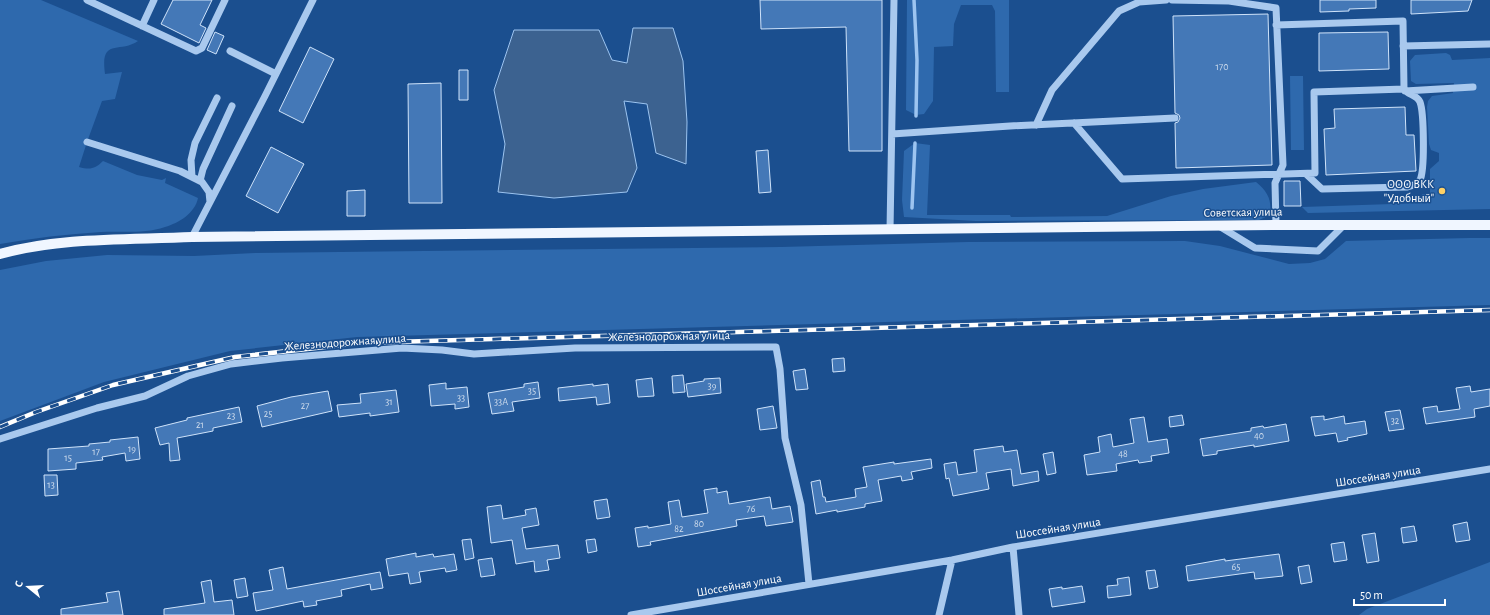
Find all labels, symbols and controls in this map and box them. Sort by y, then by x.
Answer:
house number: 170 [1216,62,1228,72]
place label: ООО ВКК "Удобный" [1384,178,1434,204]
marker: ООО ВКК "Удобный" [1437,186,1447,196]
street label: Советская улица [1203,205,1283,220]
street label: Железнодорожная улица [608,329,731,344]
street label: Железнодорожная улица [284,332,407,353]
house number: 39 [708,381,717,391]
house number: 35 [528,386,536,396]
house number: 33 [457,393,465,403]
house number: 31 [385,397,393,407]
house number: 33А [494,397,508,407]
house number: 27 [301,401,309,411]
house number: 25 [264,409,272,419]
house number: 23 [227,411,235,421]
house number: 32 [1391,416,1400,426]
house number: 21 [196,420,204,430]
house number: 40 [1254,431,1264,441]
house number: 19 [128,444,136,454]
house number: 17 [92,447,100,457]
house number: 48 [1118,449,1128,459]
house number: 15 [64,453,72,463]
street label: Шоссейная улица [1335,463,1422,490]
house number: 13 [47,480,55,490]
house number: 76 [747,504,756,514]
street label: Шоссейная улица [1015,515,1102,542]
house number: 80 [694,519,704,529]
house number: 82 [674,524,684,534]
house number: 65 [1232,562,1240,572]
north arrow [8,567,48,607]
street label: Шоссейная улица [696,572,783,599]
text: С [13,579,25,589]
scale bar [1354,581,1445,607]
text: 50 m [1360,589,1383,601]

